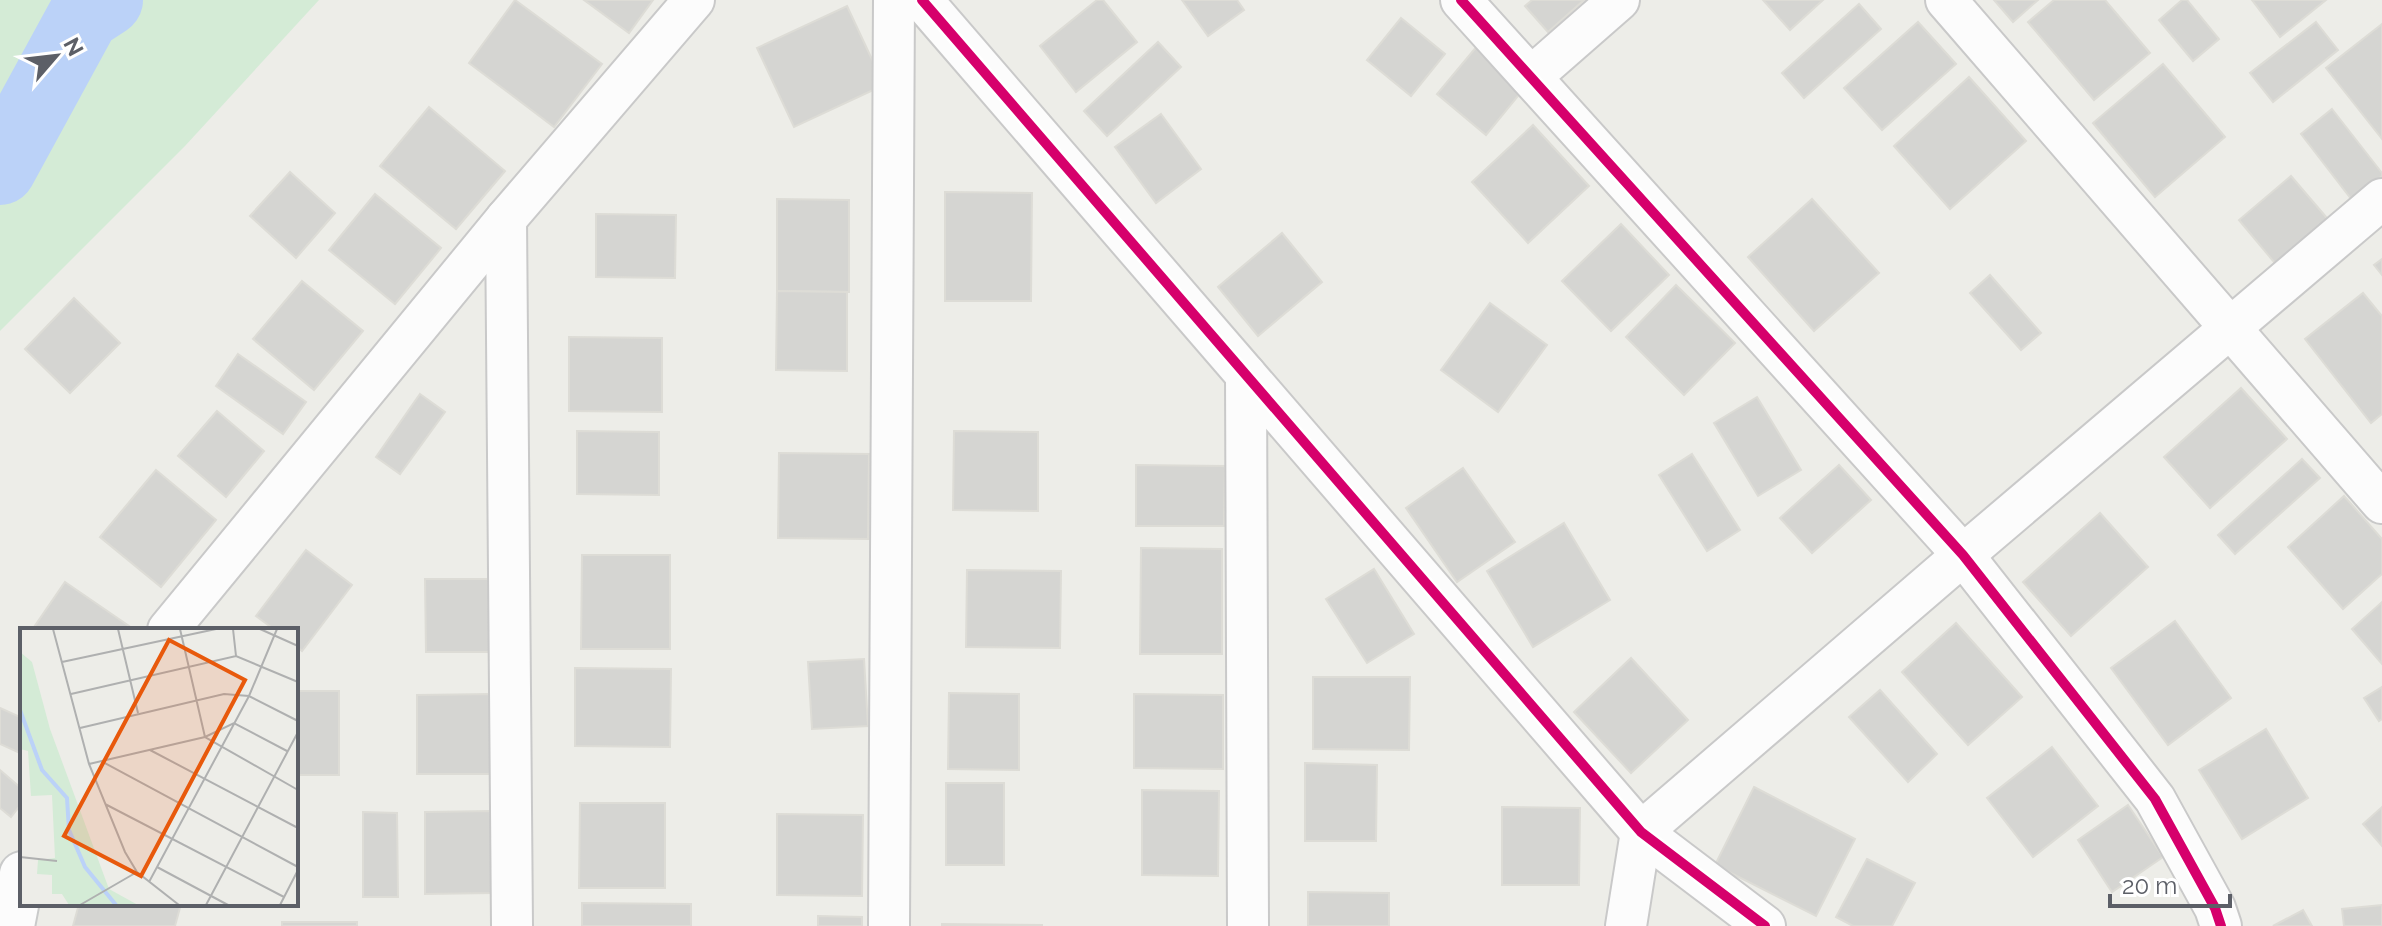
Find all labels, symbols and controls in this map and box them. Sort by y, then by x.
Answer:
north arrow [16,16,96,96]
text: N [58,33,89,60]
inset map [20,628,298,906]
scale bar [2110,858,2230,908]
text: 20 m [2122,871,2177,900]

